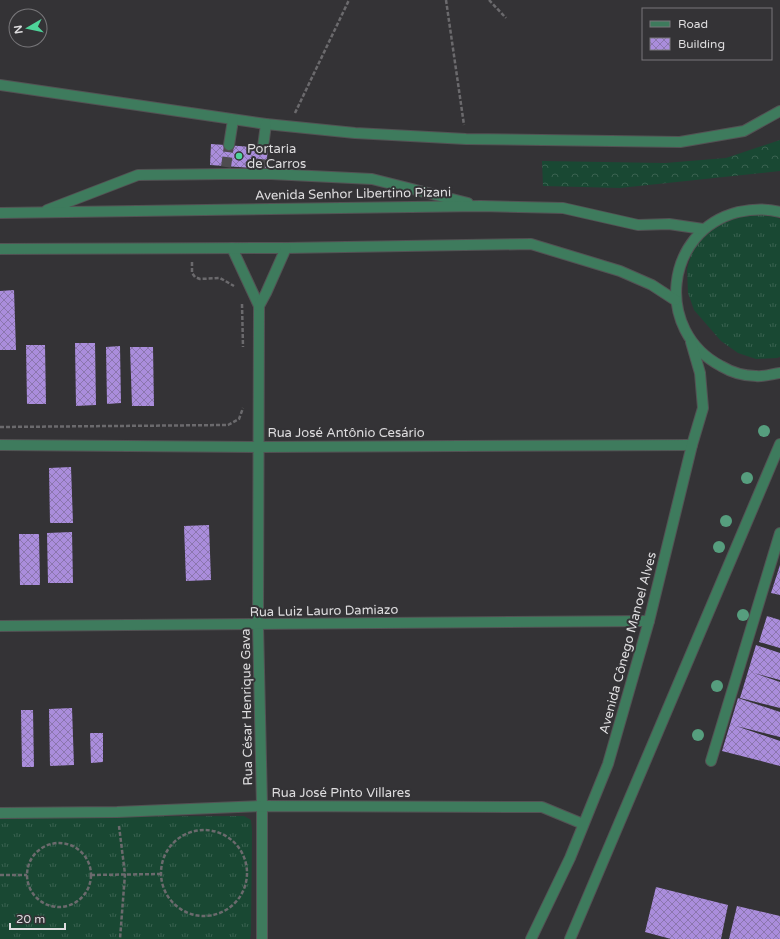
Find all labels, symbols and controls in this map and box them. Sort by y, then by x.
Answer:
north arrow [8,8,48,48]
legend [642,8,772,60]
text: Road [678,17,708,31]
text: N [12,24,26,35]
text: Building [678,37,725,51]
place label: Portaria de Carros [247,141,306,172]
marker: Portaria de Carros [234,151,244,161]
street label: Avenida Senhor Libertino Pizani [255,184,451,204]
street label: Rua José Antônio Cesário [267,425,425,441]
street label: Avenida Cônego Manoel Alves [596,550,660,736]
street label: Rua Luiz Lauro Damiazo [249,602,399,620]
street label: Rua César Henrique Gava [238,628,256,786]
street label: Rua José Pinto Villares [272,785,410,801]
scale bar [10,905,65,931]
text: 20 m [16,912,45,926]

